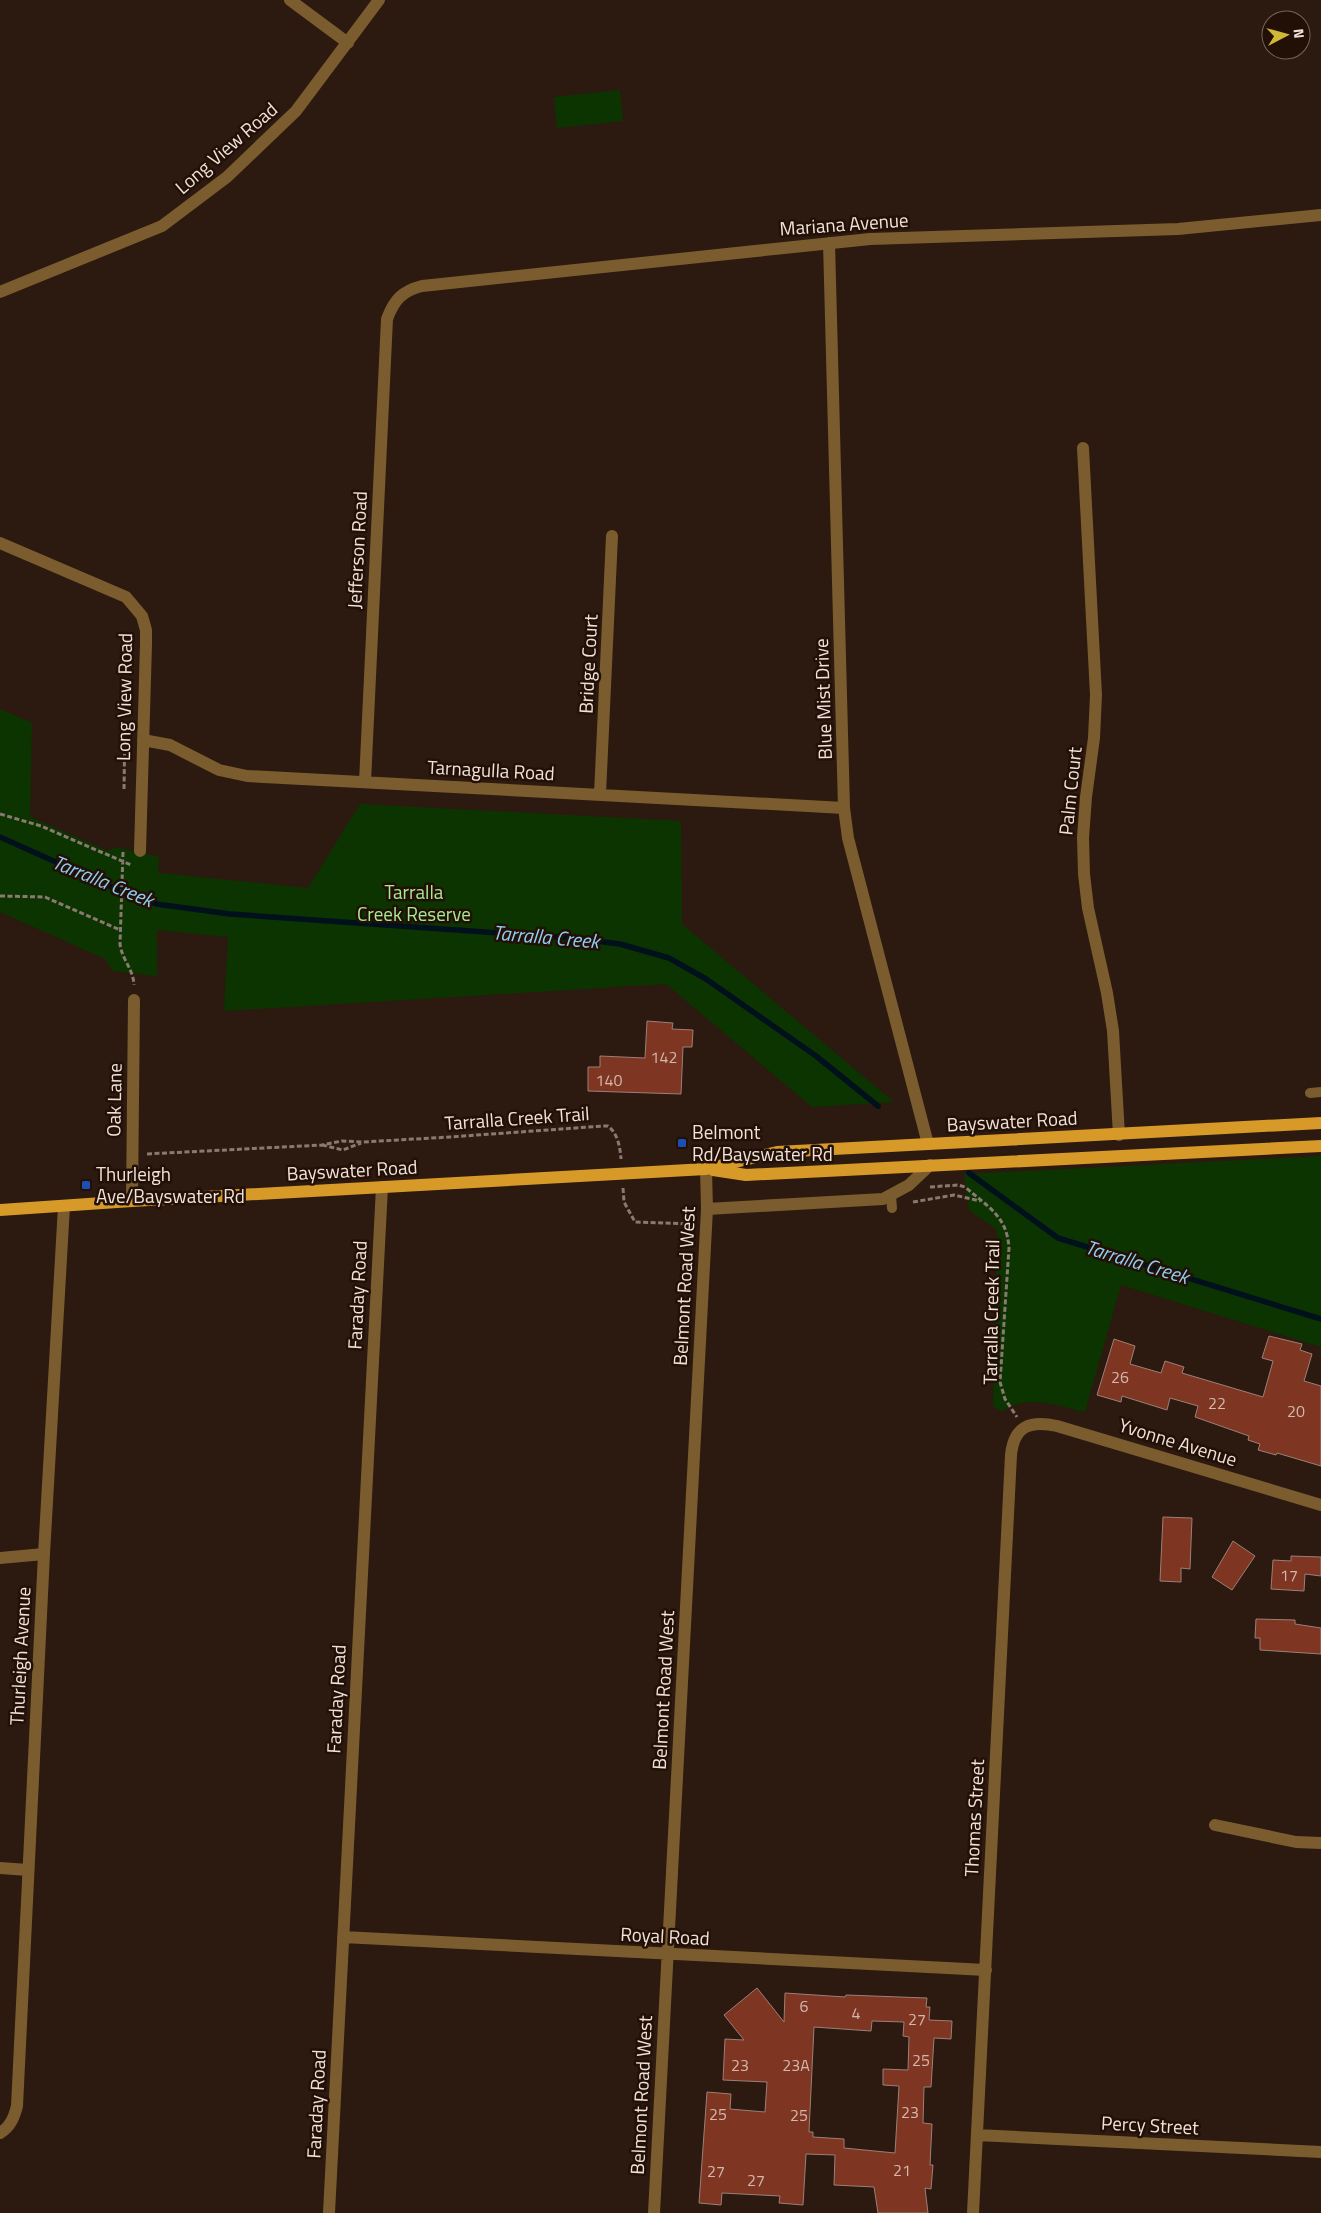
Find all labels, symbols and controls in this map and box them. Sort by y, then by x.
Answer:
north arrow [1261,10,1311,60]
text: N [1288,28,1310,40]
street label: Long View Road [168,95,283,200]
street label: Mariana Avenue [779,205,909,242]
street label: Jefferson Road [339,490,374,610]
street label: Bridge Court [570,613,605,714]
street label: Long View Road [108,633,139,761]
street label: Blue Mist Drive [806,638,839,760]
street label: Palm Court [1050,745,1089,837]
street label: Tarnagulla Road [427,752,555,787]
water label: Tarralla Creek [48,846,160,916]
park label: Tarralla Creek Reserve [357,877,471,928]
water label: Tarralla Creek [492,916,603,957]
house number: 142 [651,1045,677,1069]
street label: Oak Lane [98,1063,129,1137]
house number: 140 [596,1068,622,1092]
street label: Tarralla Creek Trail [444,1098,590,1137]
street label: Bayswater Road [946,1103,1078,1138]
place label: Belmont Rd/Bayswater Rd [692,1117,833,1168]
marker: Belmont Rd/Bayswater Rd [676,1137,688,1149]
street label: Bayswater Road [286,1152,418,1187]
place label: Thurleigh Ave/Bayswater Rd [96,1159,245,1210]
marker: Thurleigh Ave/Bayswater Rd [80,1179,92,1191]
street label: Belmont Road West [665,1205,702,1366]
water label: Tarralla Creek [1082,1231,1195,1293]
street label: Tarralla Creek Trail [975,1239,1006,1385]
street label: Faraday Road [339,1240,374,1350]
house number: 26 [1111,1365,1129,1389]
house number: 22 [1208,1391,1226,1415]
house number: 20 [1287,1399,1305,1423]
street label: Yvonne Avenue [1116,1410,1241,1473]
house number: 17 [1280,1563,1298,1587]
street label: Thurleigh Avenue [1,1586,38,1726]
street label: Belmont Road West [644,1609,681,1770]
street label: Faraday Road [318,1644,353,1754]
street label: Thomas Street [956,1758,991,1877]
street label: Royal Road [620,1919,711,1952]
house number: 6 [800,1994,809,2018]
house number: 4 [852,2001,861,2025]
house number: 27 [908,2007,926,2031]
street label: Belmont Road West [622,2014,659,2175]
house number: 25 [912,2048,930,2072]
street label: Faraday Road [298,2049,333,2159]
house number: 23 [731,2053,749,2077]
house number: 23A [782,2053,810,2077]
house number: 23 [901,2100,919,2124]
house number: 25 [709,2102,727,2126]
house number: 25 [790,2103,808,2127]
street label: Percy Street [1100,2107,1200,2142]
house number: 21 [893,2158,911,2182]
house number: 27 [707,2159,725,2183]
house number: 27 [747,2168,765,2192]

